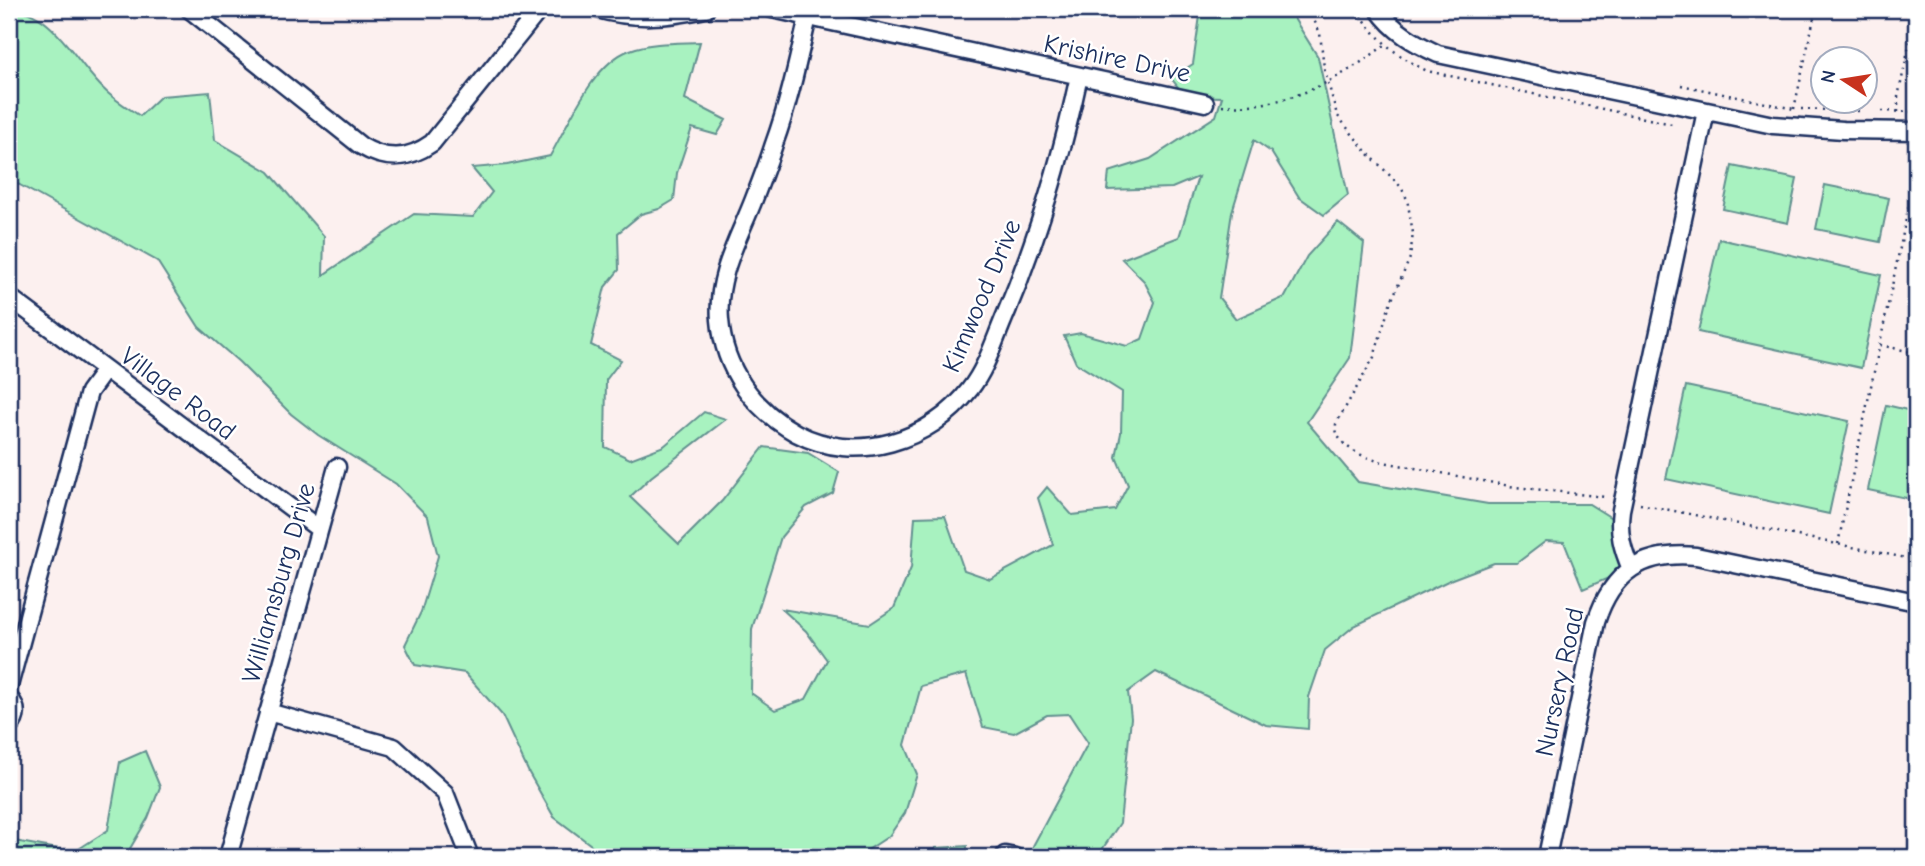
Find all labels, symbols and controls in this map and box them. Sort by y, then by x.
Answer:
street label: Krishire Drive [1041,29,1193,89]
north arrow [1810,46,1880,116]
text: N [1816,68,1840,85]
street label: Kimwood Drive [936,215,1028,377]
street label: Village Road [115,341,241,447]
street label: Williamsburg Drive [236,480,322,686]
street label: Nursery Road [1530,605,1590,759]

